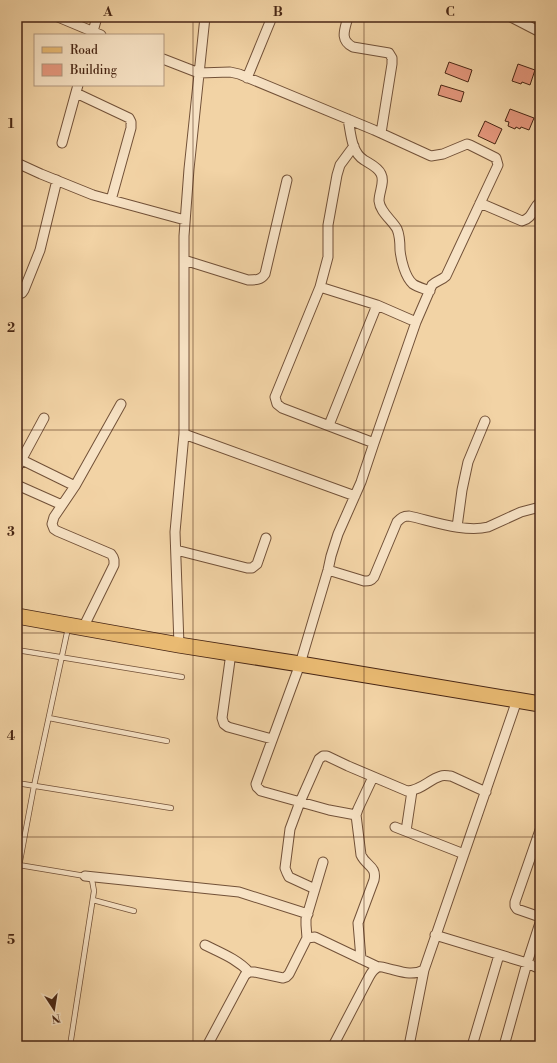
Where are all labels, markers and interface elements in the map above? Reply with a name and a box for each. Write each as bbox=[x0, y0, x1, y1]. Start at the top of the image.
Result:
text: A bbox=[102, 4, 113, 20]
text: B bbox=[273, 4, 283, 20]
text: C bbox=[445, 4, 455, 20]
legend bbox=[34, 34, 164, 86]
text: Road bbox=[70, 43, 98, 58]
text: Building bbox=[69, 63, 118, 78]
text: 1 bbox=[8, 116, 15, 132]
text: 2 bbox=[7, 320, 15, 336]
text: 3 bbox=[7, 524, 15, 540]
text: 4 bbox=[7, 728, 16, 744]
text: 5 bbox=[7, 932, 15, 948]
north arrow bbox=[34, 989, 74, 1029]
text: N bbox=[50, 1010, 62, 1026]

